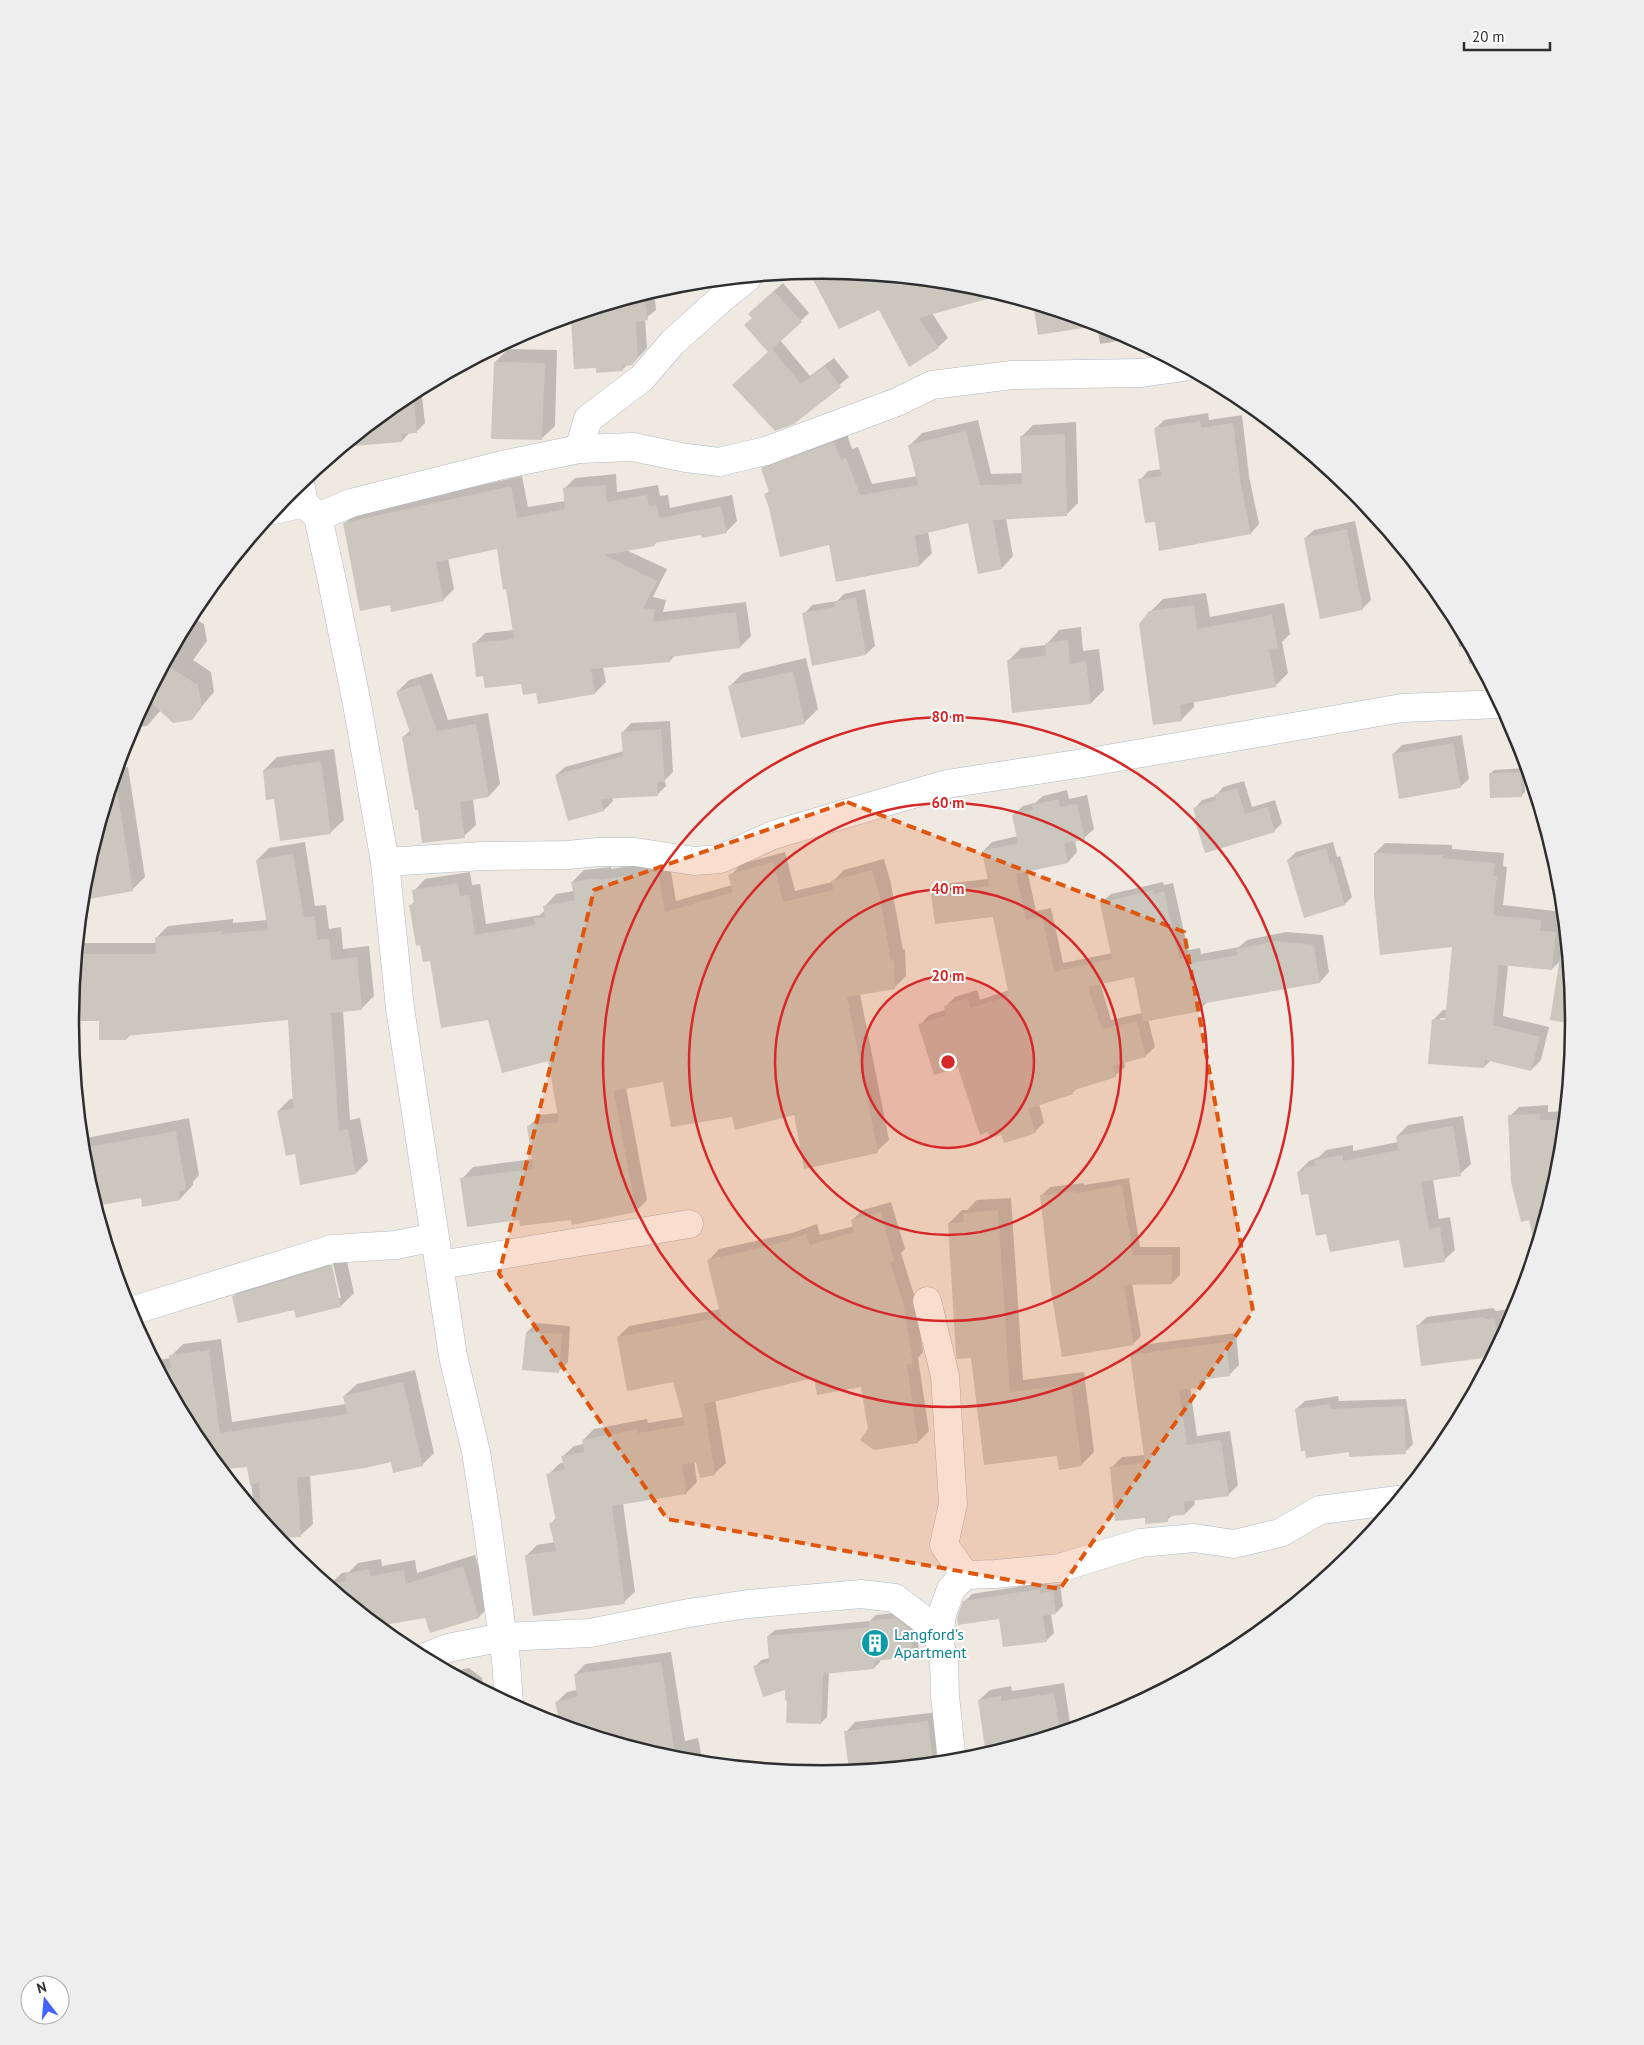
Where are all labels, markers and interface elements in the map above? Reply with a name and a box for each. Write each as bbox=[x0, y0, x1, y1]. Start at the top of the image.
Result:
scale bar bbox=[1464, 20, 1550, 52]
text: 20 m bbox=[1472, 27, 1505, 46]
text: 80 m bbox=[932, 707, 964, 726]
text: 60 m bbox=[932, 793, 964, 812]
text: 40 m bbox=[932, 879, 964, 898]
text: 20 m bbox=[932, 966, 964, 985]
centre of rings bbox=[939, 1053, 957, 1071]
place label: Langford's Apartment bbox=[894, 1624, 967, 1662]
building icon: Langford's Apartment bbox=[860, 1628, 890, 1658]
north arrow bbox=[20, 1975, 70, 2025]
text: N bbox=[35, 1978, 48, 1997]

